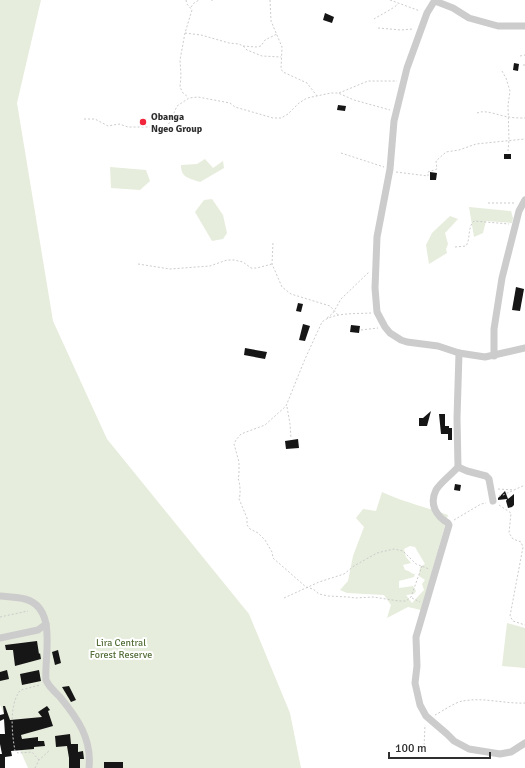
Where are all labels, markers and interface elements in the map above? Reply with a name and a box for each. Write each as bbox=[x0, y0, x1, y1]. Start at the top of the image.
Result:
place label: Obanga Ngeo Group bbox=[151, 111, 203, 135]
marker: Obanga Ngeo Group bbox=[138, 117, 148, 127]
park label: Lira Central Forest Reserve bbox=[90, 637, 152, 661]
scale bar bbox=[389, 734, 490, 760]
text: 100 m bbox=[395, 741, 427, 756]

